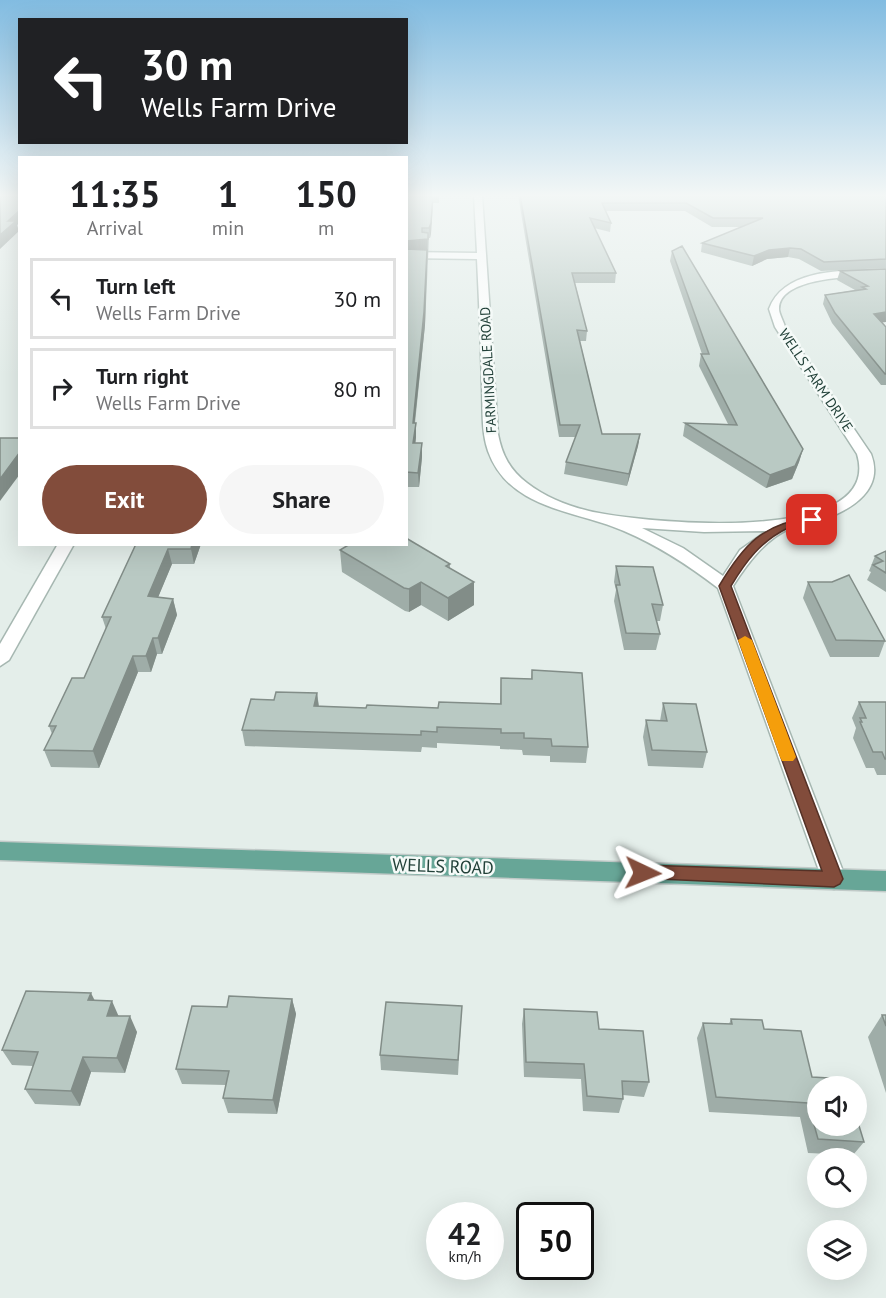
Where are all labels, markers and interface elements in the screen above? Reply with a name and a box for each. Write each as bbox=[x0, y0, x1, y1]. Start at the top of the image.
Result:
text: 30 m bbox=[141, 37, 233, 92]
icon: left bbox=[42, 42, 120, 120]
text: Wells Farm Drive bbox=[141, 90, 336, 124]
text: 11:35 bbox=[69, 170, 161, 217]
text: 1 bbox=[218, 170, 238, 217]
text: 150 bbox=[296, 170, 357, 217]
text: Arrival bbox=[87, 215, 143, 241]
text: min bbox=[212, 215, 244, 241]
text: m bbox=[318, 215, 334, 241]
text: Turn left bbox=[96, 272, 176, 300]
icon: left bbox=[45, 282, 78, 315]
text: 30 m bbox=[333, 285, 381, 313]
text: Wells Farm Drive bbox=[96, 300, 241, 326]
street label: FARMINGDALE ROAD bbox=[476, 306, 500, 434]
street label: WELLS FARM DRIVE bbox=[775, 325, 857, 435]
text: Turn right bbox=[96, 362, 188, 390]
icon: right bbox=[45, 372, 78, 405]
text: 80 m bbox=[333, 375, 381, 403]
text: Wells Farm Drive bbox=[96, 390, 241, 416]
button: Exit bbox=[42, 465, 207, 534]
button: Share bbox=[219, 465, 384, 534]
pin bbox=[786, 494, 837, 545]
icon: arrive bbox=[795, 503, 828, 536]
position arrow bbox=[611, 841, 675, 905]
street label: WELLS ROAD bbox=[392, 853, 494, 879]
map controls bbox=[807, 1076, 867, 1280]
button: sound bbox=[807, 1076, 867, 1136]
button: search bbox=[807, 1148, 867, 1208]
speed limit sign: 50 bbox=[516, 1202, 594, 1280]
text: 42 bbox=[448, 1214, 482, 1253]
button: layers bbox=[807, 1220, 867, 1280]
text: km/h bbox=[449, 1247, 481, 1266]

